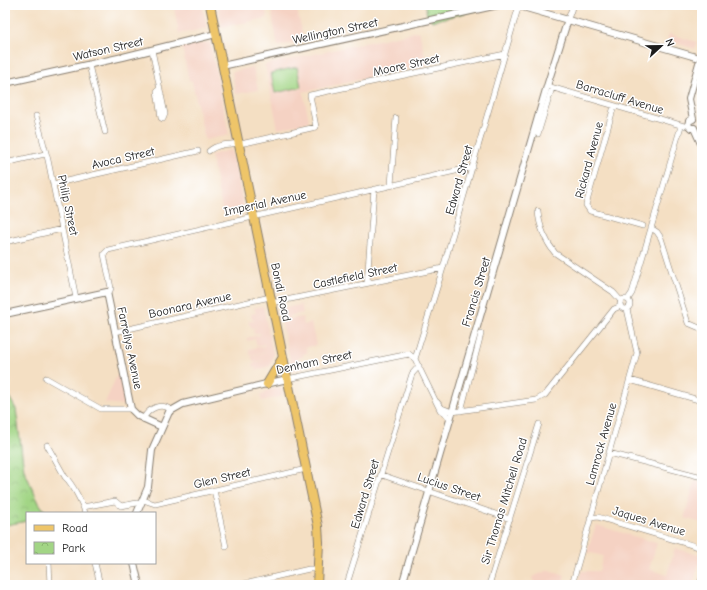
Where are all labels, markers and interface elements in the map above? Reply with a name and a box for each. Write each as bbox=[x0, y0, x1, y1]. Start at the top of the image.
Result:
street label: Wellington Street bbox=[291, 15, 379, 47]
north arrow bbox=[641, 26, 681, 66]
street label: Watson Street bbox=[72, 34, 145, 64]
text: N bbox=[662, 37, 677, 48]
street label: Moore Street bbox=[372, 51, 441, 79]
street label: Barracluff Avenue bbox=[574, 77, 666, 117]
street label: Rickard Avenue bbox=[572, 120, 606, 200]
street label: Edward Street bbox=[442, 143, 476, 216]
street label: Avoca Street bbox=[90, 144, 156, 172]
street label: Philip Street bbox=[55, 173, 81, 237]
street label: Imperial Avenue bbox=[223, 187, 307, 219]
street label: Francis Street bbox=[459, 255, 493, 328]
street label: Castlefield Street bbox=[312, 260, 399, 292]
street label: Bondi Road bbox=[268, 261, 294, 323]
street label: Boonara Avenue bbox=[147, 289, 233, 321]
street label: Farrellys Avenue bbox=[114, 306, 146, 390]
street label: Denham Street bbox=[275, 347, 354, 377]
street label: Lamrock Avenue bbox=[583, 401, 619, 487]
street label: Sir Thomas Mitchell Road bbox=[478, 436, 530, 566]
street label: Edward Street bbox=[348, 457, 382, 530]
street label: Glen Street bbox=[192, 465, 252, 491]
street label: Lucius Street bbox=[416, 470, 483, 504]
street label: Jaques Avenue bbox=[611, 503, 687, 539]
legend bbox=[26, 512, 156, 564]
text: Road bbox=[62, 521, 88, 535]
text: Park bbox=[62, 541, 85, 555]

